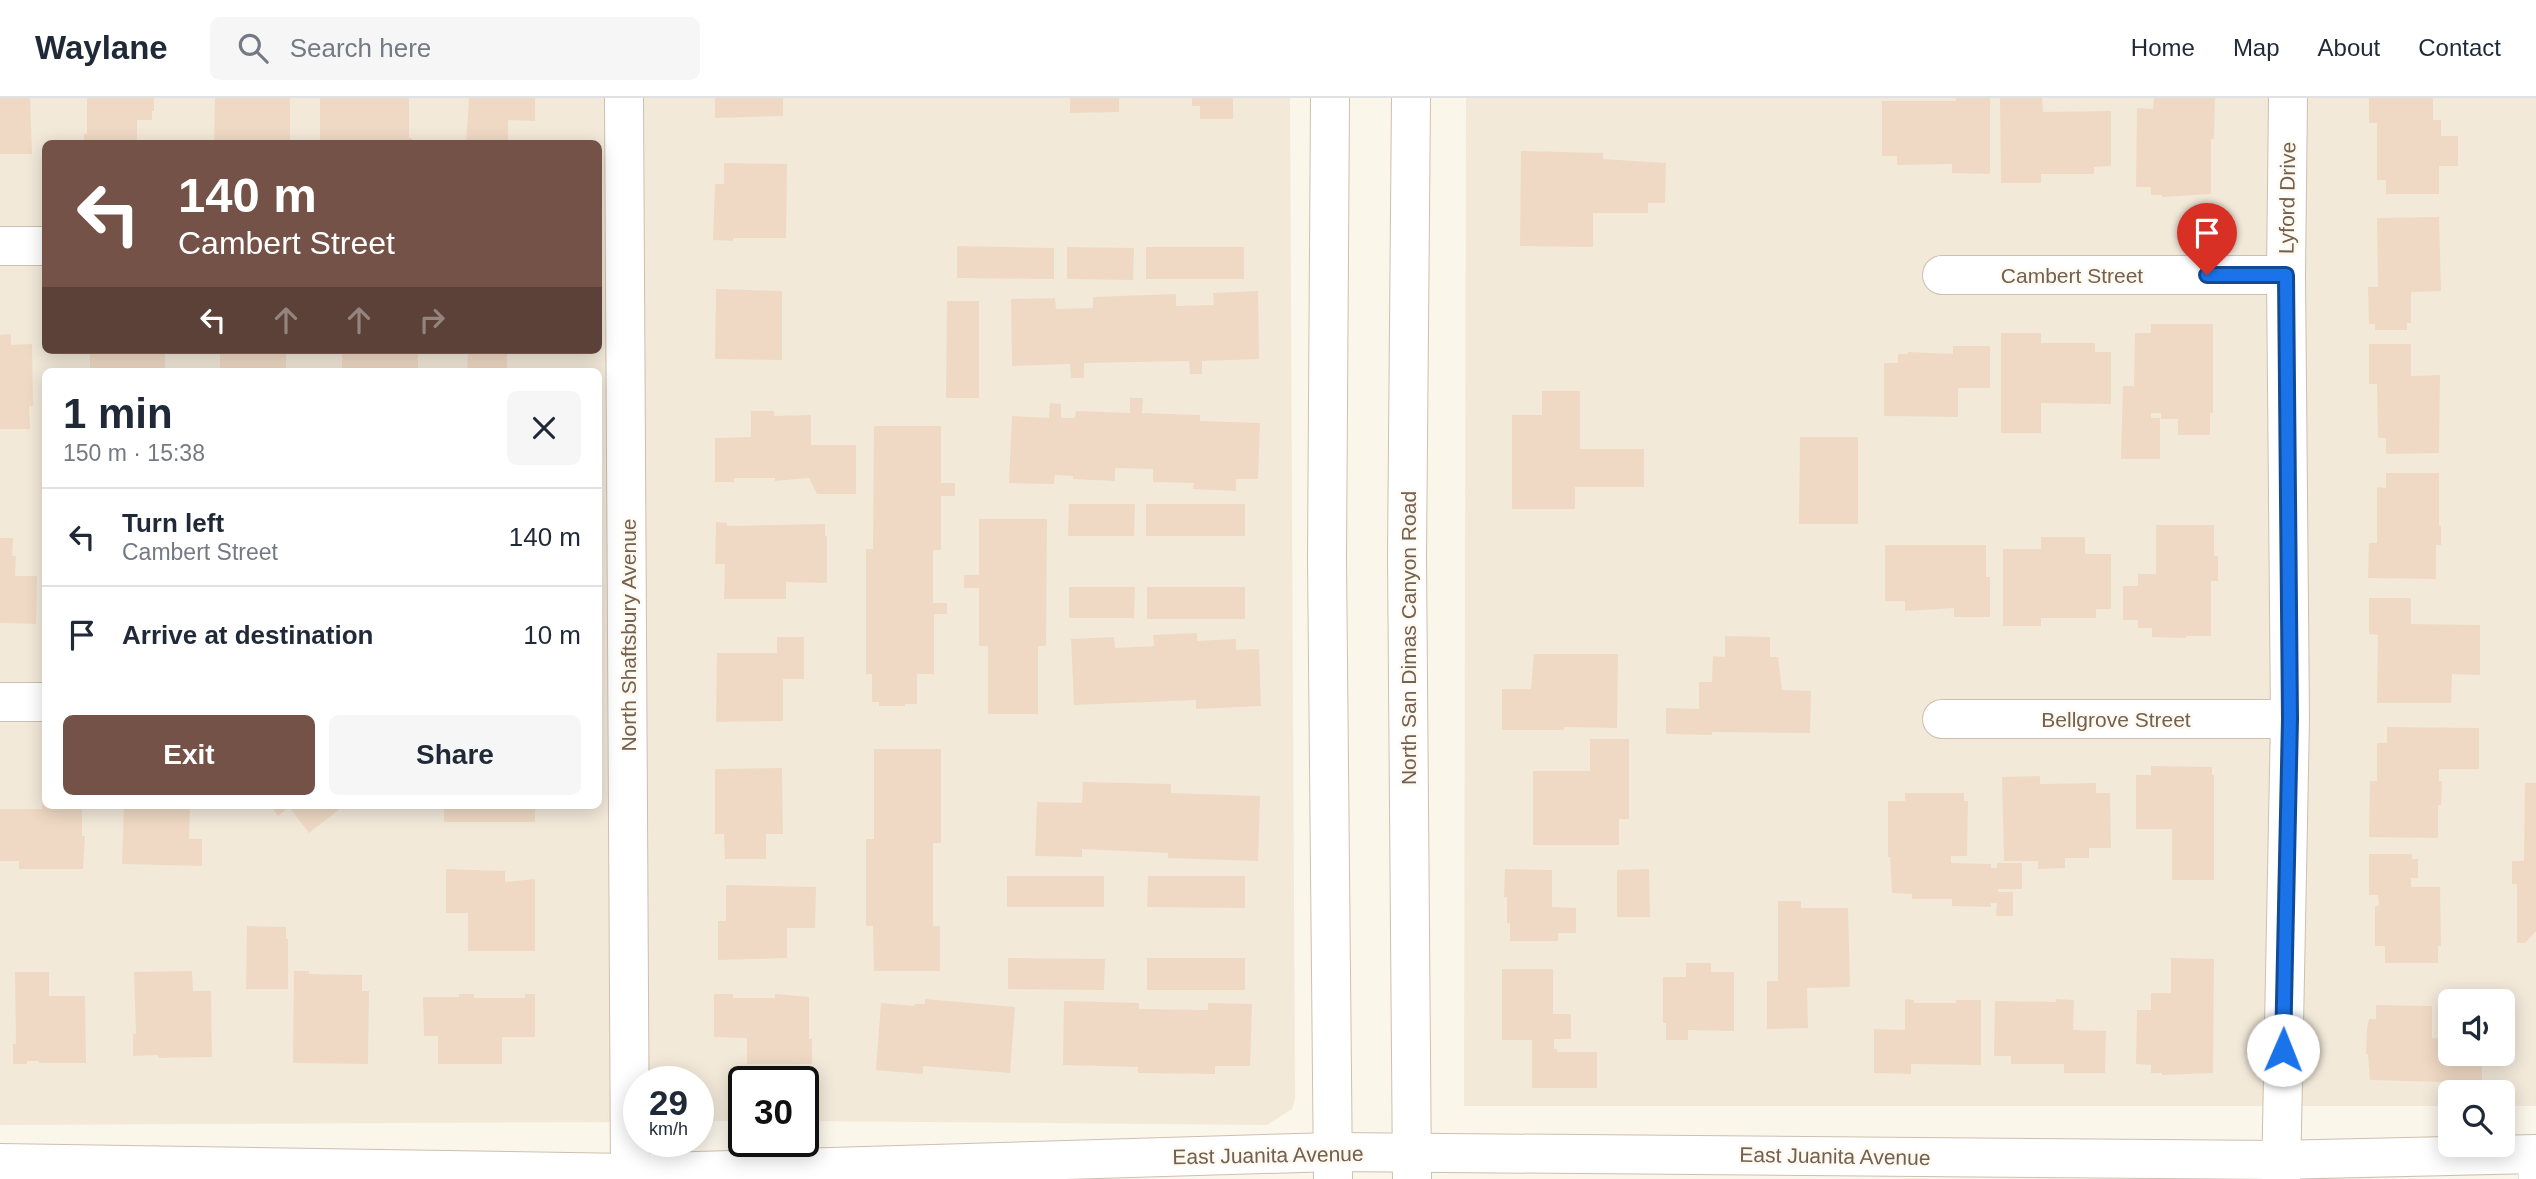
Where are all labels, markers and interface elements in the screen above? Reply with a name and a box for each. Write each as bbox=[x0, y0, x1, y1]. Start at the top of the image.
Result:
search box bbox=[210, 17, 700, 80]
text: Waylane bbox=[35, 29, 168, 66]
icon: search bbox=[234, 29, 272, 67]
text: Search here bbox=[290, 33, 431, 63]
text: Home bbox=[2131, 34, 2195, 61]
text: Map bbox=[2233, 34, 2280, 61]
text: About bbox=[2318, 34, 2380, 61]
text: Contact bbox=[2418, 34, 2501, 61]
street label: Lyford Drive bbox=[2275, 142, 2299, 254]
icon: left bbox=[63, 168, 154, 259]
text: 140 m bbox=[178, 168, 317, 222]
pin bbox=[2177, 203, 2237, 275]
icon: arrive bbox=[2188, 214, 2226, 252]
text: Cambert Street bbox=[178, 225, 395, 261]
street label: Cambert Street bbox=[2001, 264, 2143, 287]
icon: left bbox=[194, 301, 232, 339]
icon: ahead bbox=[267, 301, 305, 339]
icon: ahead bbox=[340, 301, 378, 339]
icon: right bbox=[413, 301, 451, 339]
text: 1 min bbox=[63, 390, 173, 437]
button: close bbox=[507, 391, 581, 465]
text: 150 m · 15:38 bbox=[63, 440, 205, 466]
street label: North San Dimas Canyon Road bbox=[1397, 491, 1420, 785]
text: Turn left bbox=[122, 508, 224, 538]
icon: left bbox=[63, 518, 101, 556]
street label: North Shaftsbury Avenue bbox=[617, 518, 640, 752]
text: 140 m bbox=[509, 522, 581, 552]
text: Cambert Street bbox=[122, 539, 278, 565]
icon: arrive bbox=[63, 616, 101, 654]
text: Arrive at destination bbox=[122, 620, 373, 650]
text: 10 m bbox=[523, 620, 581, 650]
street label: Bellgrove Street bbox=[2041, 708, 2191, 731]
button: Exit bbox=[63, 715, 315, 795]
button: Share bbox=[329, 715, 581, 795]
map controls bbox=[2438, 989, 2515, 1157]
button: sound bbox=[2438, 989, 2515, 1066]
position arrow bbox=[2246, 1013, 2320, 1087]
speed limit sign: 30 bbox=[728, 1066, 819, 1157]
button: search bbox=[2438, 1080, 2515, 1157]
text: 29 bbox=[649, 1083, 688, 1122]
text: km/h bbox=[649, 1119, 688, 1139]
street label: East Juanita Avenue bbox=[1172, 1142, 1364, 1168]
street label: East Juanita Avenue bbox=[1739, 1143, 1931, 1169]

